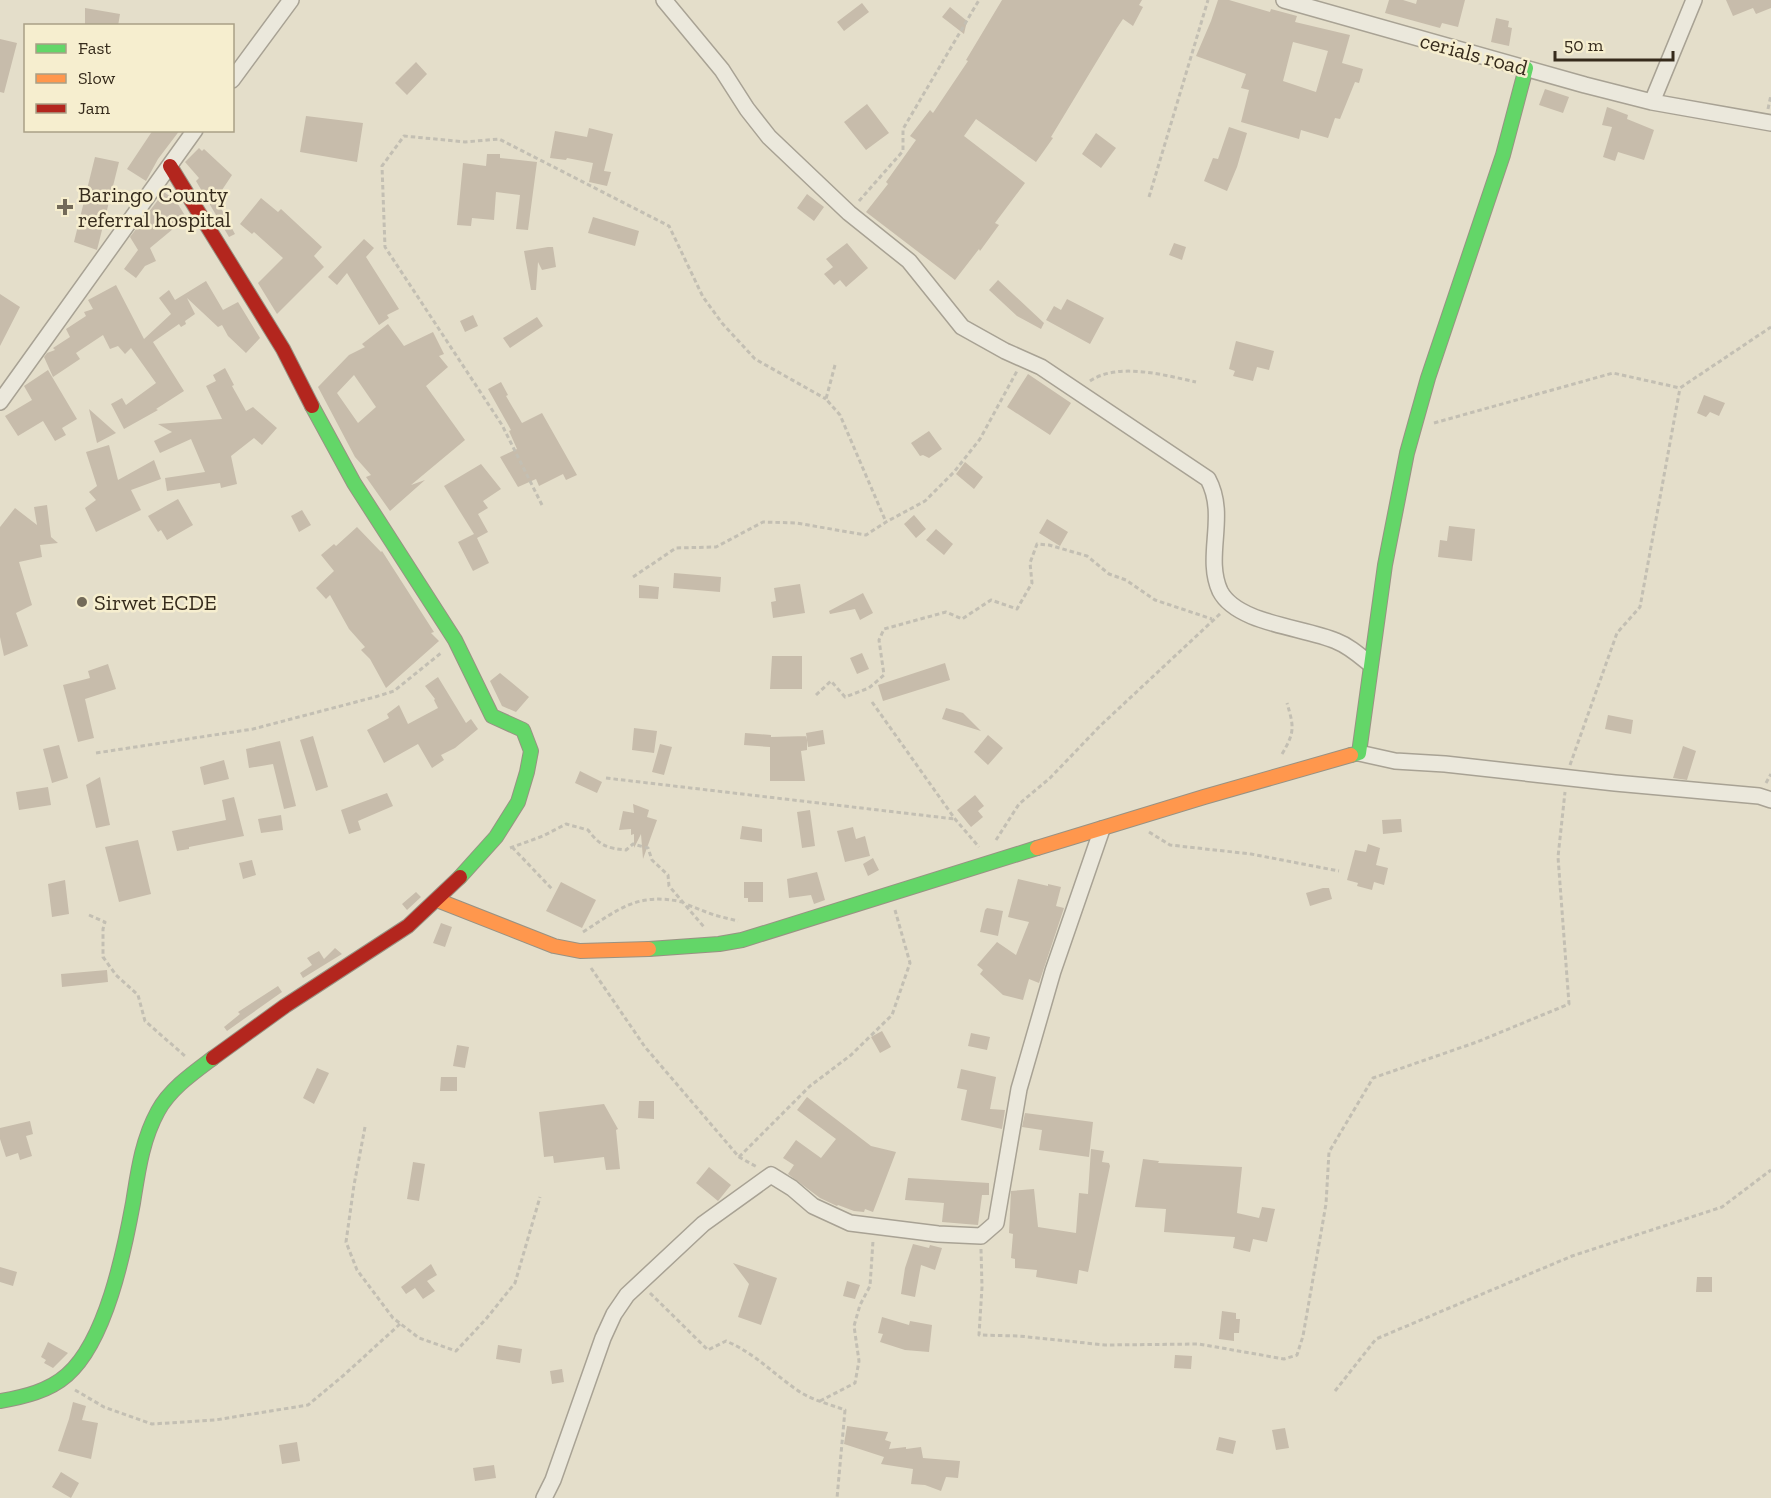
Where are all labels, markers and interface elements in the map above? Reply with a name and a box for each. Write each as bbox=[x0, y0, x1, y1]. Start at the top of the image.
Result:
legend bbox=[24, 24, 234, 132]
scale bar bbox=[1555, 24, 1674, 62]
street label: cerials road bbox=[1417, 27, 1531, 81]
text: 50 m bbox=[1564, 34, 1604, 56]
text: Fast bbox=[78, 37, 111, 59]
text: Slow bbox=[78, 67, 115, 89]
text: Jam bbox=[78, 97, 110, 119]
place label: Baringo County referral hospital bbox=[78, 181, 231, 233]
marker: Baringo County referral hospital bbox=[56, 198, 74, 216]
place label: Sirwet ECDE bbox=[94, 589, 217, 616]
marker: Sirwet ECDE bbox=[75, 595, 89, 609]

